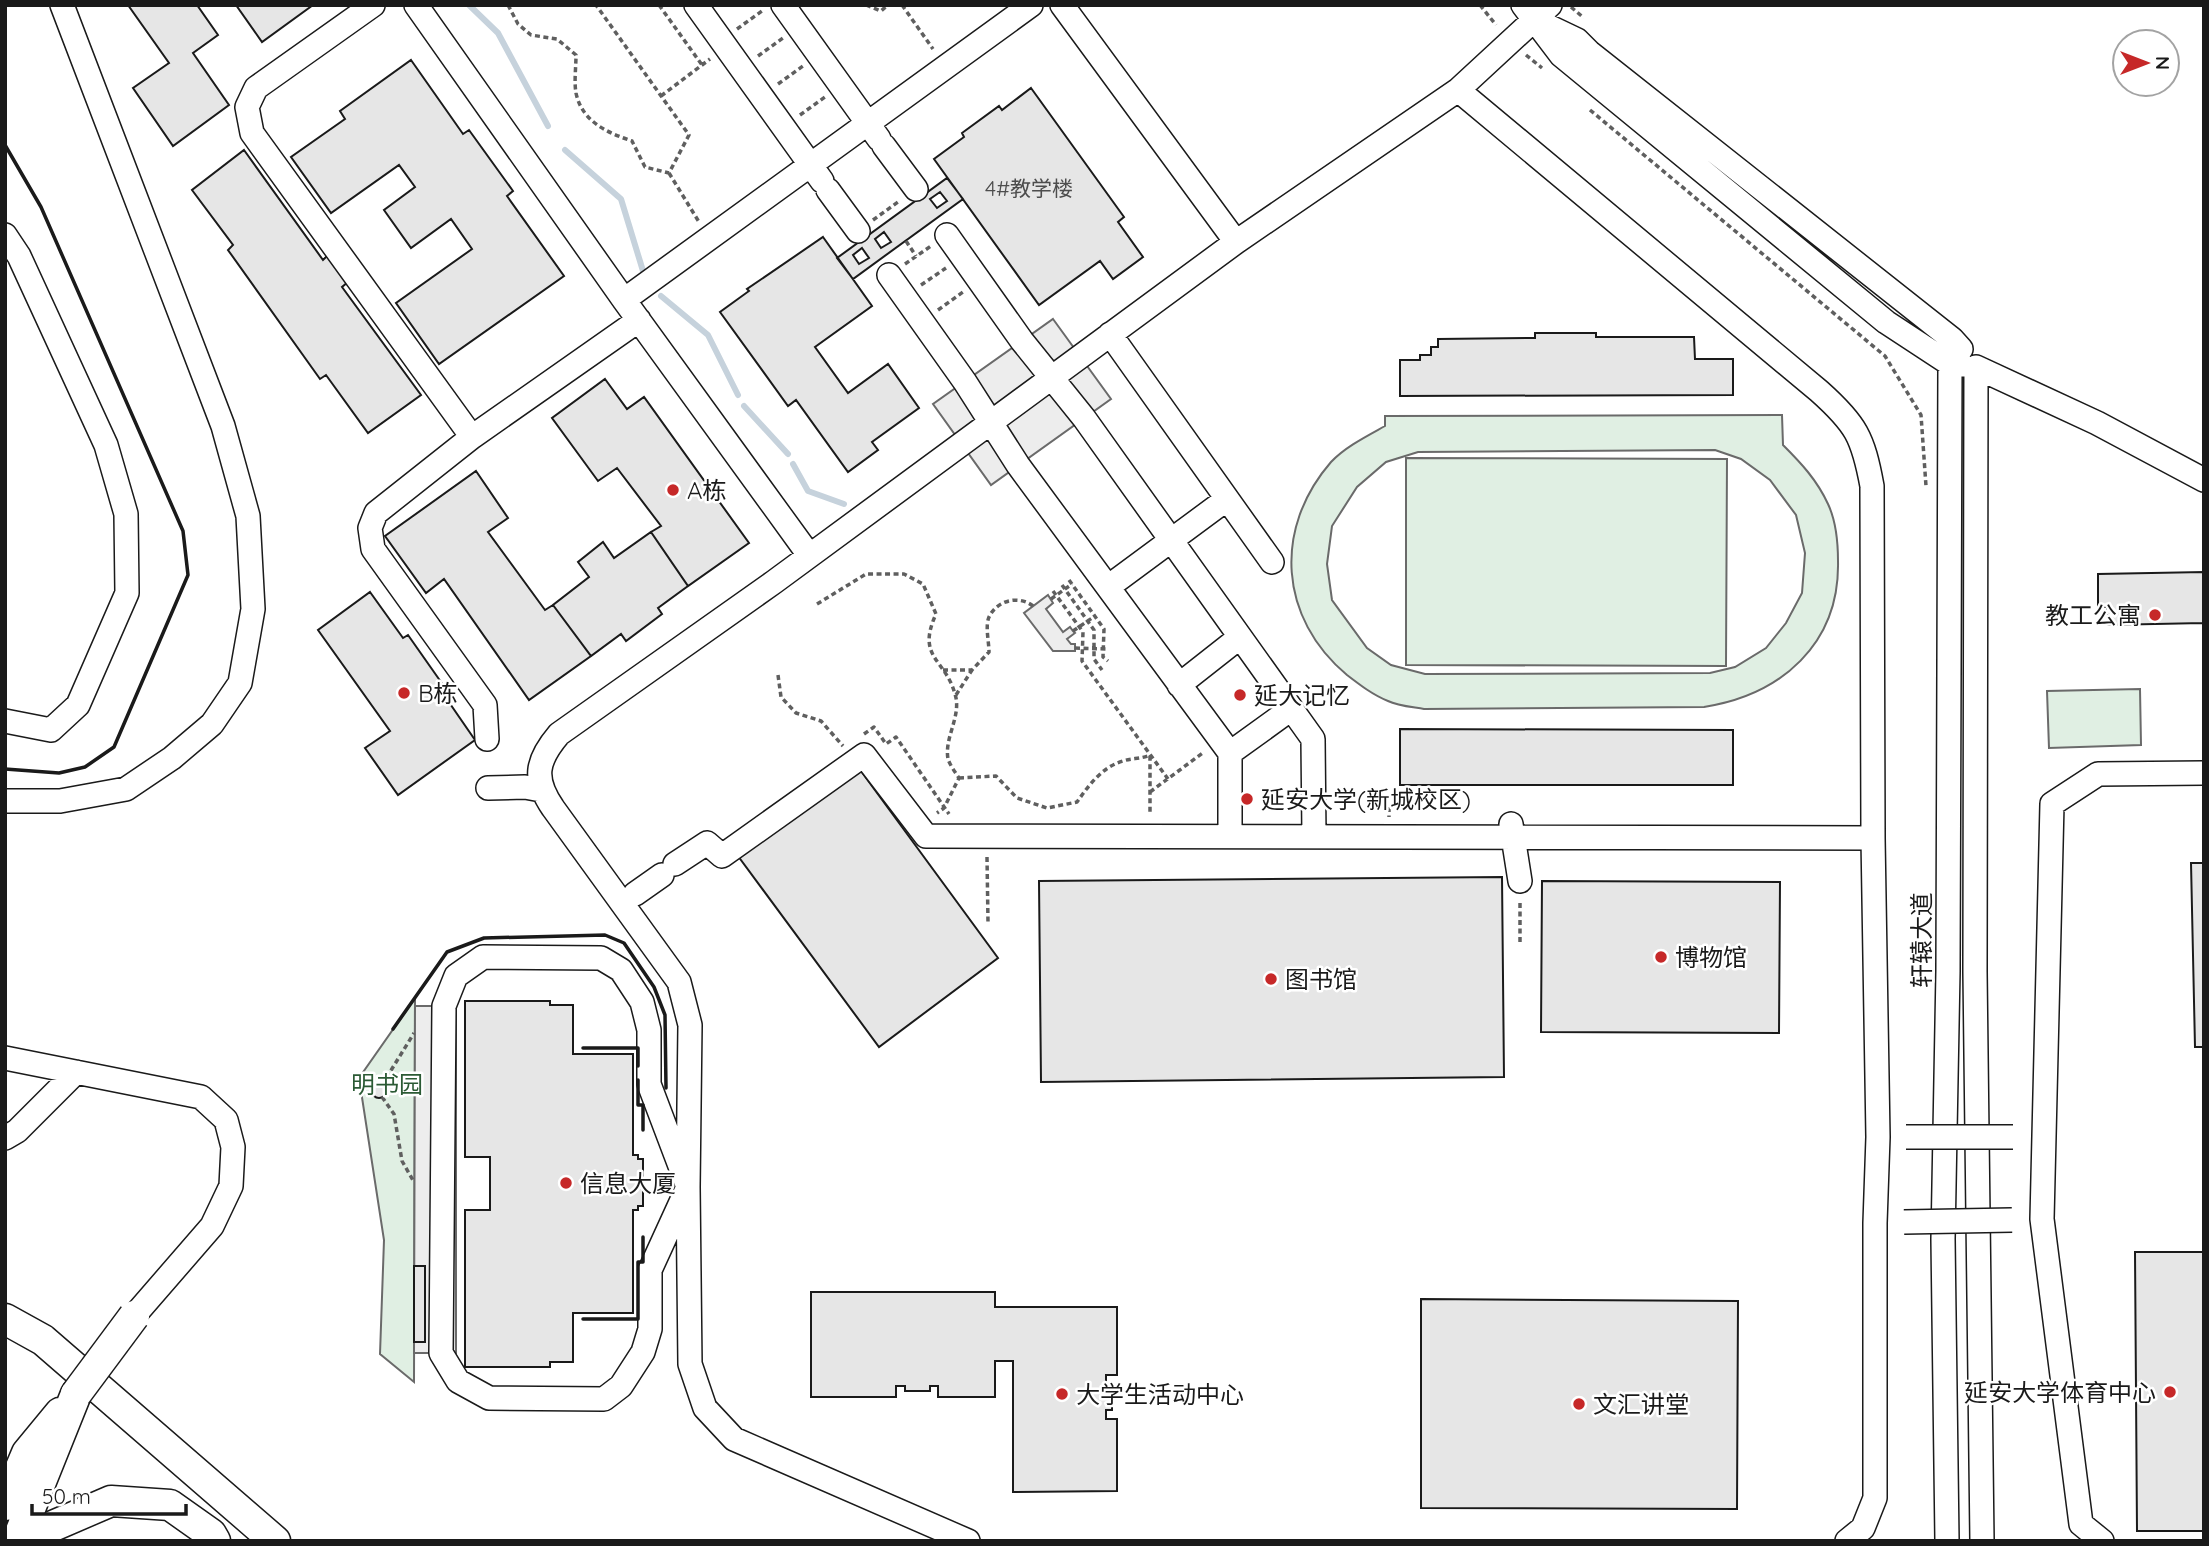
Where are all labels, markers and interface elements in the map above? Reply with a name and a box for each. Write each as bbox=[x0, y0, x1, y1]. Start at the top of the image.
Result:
north arrow bbox=[2111, 28, 2181, 98]
text: N bbox=[2151, 56, 2175, 70]
house number: 4#教学楼 bbox=[985, 175, 1073, 201]
place label: A栋 bbox=[687, 475, 727, 505]
marker: A栋 bbox=[665, 482, 681, 498]
place label: 教工公寓 bbox=[2045, 600, 2141, 630]
marker: 教工公寓 bbox=[2147, 607, 2163, 623]
place label: B栋 bbox=[418, 678, 458, 708]
place label: 延大记忆 bbox=[1254, 680, 1350, 710]
marker: B栋 bbox=[396, 685, 412, 701]
marker: 延大记忆 bbox=[1232, 687, 1248, 703]
place label: 延安大学(新城校区) bbox=[1261, 784, 1471, 814]
marker: 延安大学(新城校区) bbox=[1239, 791, 1255, 807]
street label: 轩辕大道 bbox=[1906, 892, 1936, 988]
place label: 博物馆 bbox=[1675, 942, 1747, 972]
marker: 博物馆 bbox=[1653, 949, 1669, 965]
place label: 图书馆 bbox=[1285, 964, 1357, 994]
marker: 图书馆 bbox=[1263, 971, 1279, 987]
park label: 明书园 bbox=[351, 1069, 423, 1099]
place label: 信息大厦 bbox=[580, 1168, 676, 1198]
marker: 信息大厦 bbox=[558, 1175, 574, 1191]
place label: 延安大学体育中心 bbox=[1964, 1377, 2156, 1407]
place label: 大学生活动中心 bbox=[1076, 1379, 1244, 1409]
marker: 延安大学体育中心 bbox=[2162, 1384, 2178, 1400]
marker: 大学生活动中心 bbox=[1054, 1386, 1070, 1402]
place label: 文汇讲堂 bbox=[1593, 1389, 1689, 1419]
marker: 文汇讲堂 bbox=[1571, 1396, 1587, 1412]
scale bar bbox=[32, 1472, 186, 1516]
text: 50 m bbox=[42, 1483, 91, 1509]

